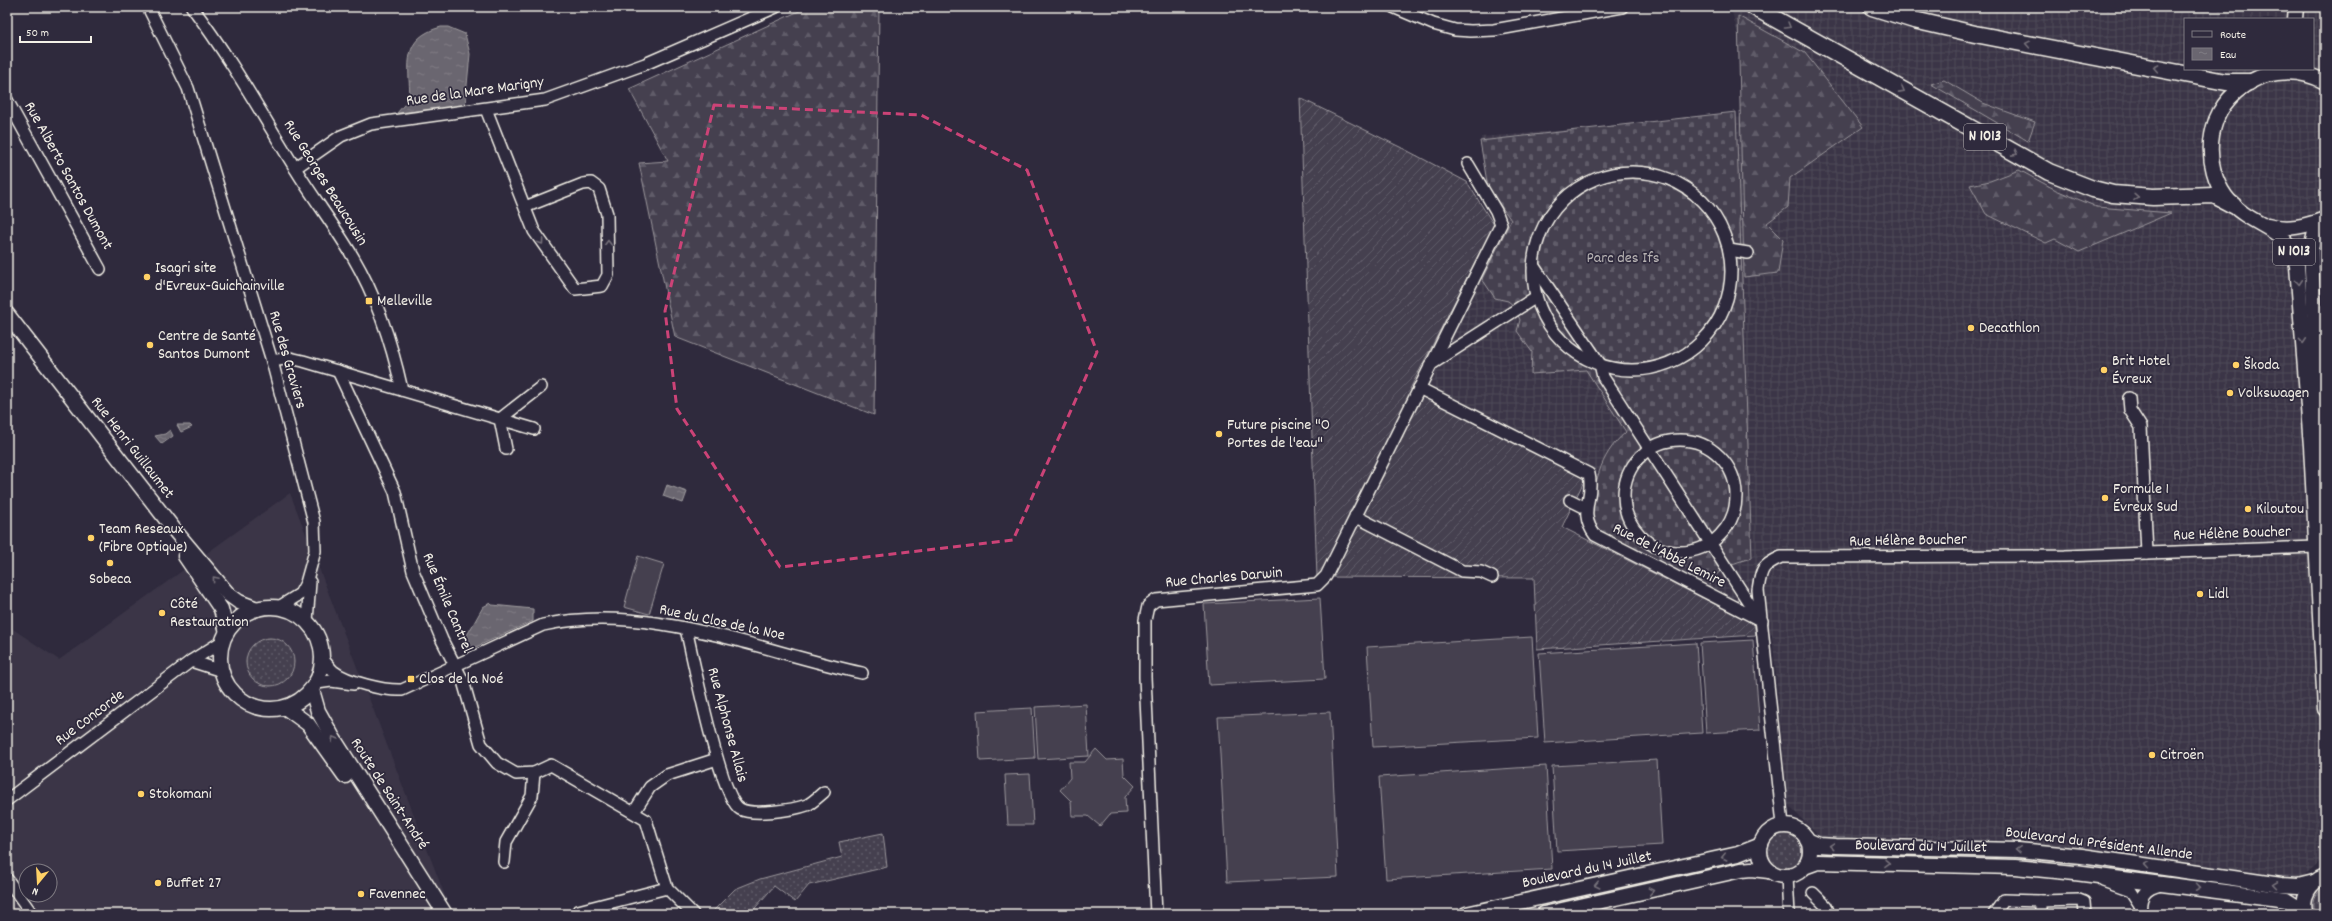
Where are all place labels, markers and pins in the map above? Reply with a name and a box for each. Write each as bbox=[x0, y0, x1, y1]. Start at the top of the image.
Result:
place label: Isagri site d'Evreux-Guichainville bbox=[155, 257, 285, 298]
marker: Isagri site d'Evreux-Guichainville bbox=[142, 272, 152, 282]
place label: Melleville bbox=[377, 290, 432, 313]
marker: Melleville bbox=[364, 296, 374, 306]
place label: Decathlon bbox=[1979, 317, 2040, 340]
marker: Decathlon bbox=[1966, 323, 1976, 333]
place label: Centre de Santé Santos Dumont bbox=[158, 325, 256, 366]
marker: Centre de Santé Santos Dumont bbox=[145, 340, 155, 350]
place label: Brit Hotel Évreux bbox=[2112, 350, 2170, 391]
place label: Škoda bbox=[2244, 354, 2280, 377]
marker: Škoda bbox=[2231, 360, 2241, 370]
marker: Brit Hotel Évreux bbox=[2099, 365, 2109, 375]
place label: Volkswagen bbox=[2238, 382, 2309, 405]
marker: Volkswagen bbox=[2225, 388, 2235, 398]
place label: Future piscine "O Portes de l'eau" bbox=[1227, 414, 1330, 455]
marker: Future piscine "O Portes de l'eau" bbox=[1214, 429, 1224, 439]
place label: Formule 1 Évreux Sud bbox=[2113, 478, 2178, 519]
marker: Formule 1 Évreux Sud bbox=[2100, 493, 2110, 503]
place label: Kiloutou bbox=[2256, 498, 2304, 521]
marker: Kiloutou bbox=[2243, 504, 2253, 514]
place label: Team Reseaux (Fibre Optique) bbox=[99, 518, 187, 559]
marker: Team Reseaux (Fibre Optique) bbox=[86, 533, 96, 543]
marker: Sobeca bbox=[105, 558, 115, 568]
place label: Sobeca bbox=[89, 568, 132, 591]
place label: Lidl bbox=[2208, 583, 2229, 606]
marker: Lidl bbox=[2195, 589, 2205, 599]
place label: Côté Restauration bbox=[170, 593, 249, 634]
marker: Côté Restauration bbox=[157, 608, 167, 618]
place label: Clos de la Noé bbox=[419, 668, 503, 691]
marker: Clos de la Noé bbox=[406, 674, 416, 684]
place label: Citroën bbox=[2160, 744, 2204, 767]
marker: Citroën bbox=[2147, 750, 2157, 760]
place label: Stokomani bbox=[149, 783, 212, 806]
marker: Stokomani bbox=[136, 789, 146, 799]
place label: Buffet 27 bbox=[166, 872, 221, 895]
marker: Buffet 27 bbox=[153, 878, 163, 888]
place label: Favennec bbox=[369, 883, 426, 906]
marker: Favennec bbox=[356, 889, 366, 899]

